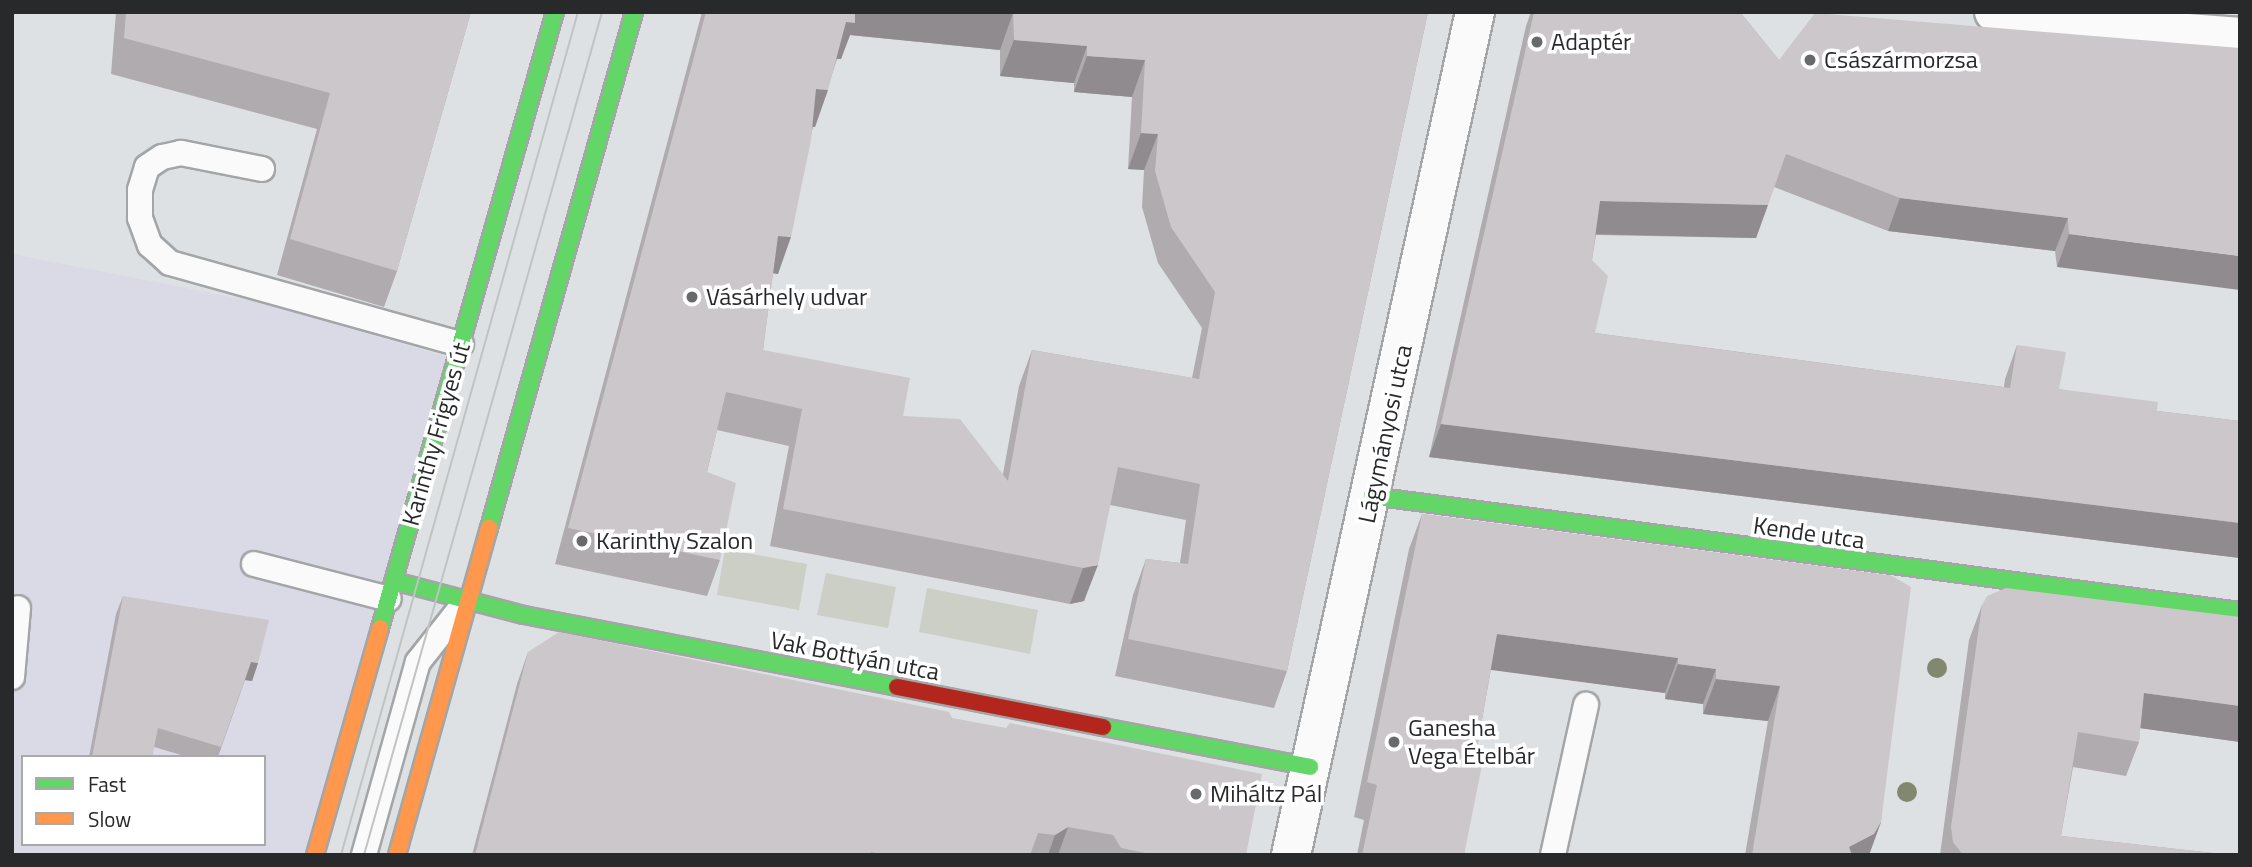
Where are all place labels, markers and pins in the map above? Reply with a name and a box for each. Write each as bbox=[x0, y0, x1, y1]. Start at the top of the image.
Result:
place label: Adaptér bbox=[1551, 28, 1631, 56]
marker: Adaptér bbox=[1529, 34, 1545, 50]
place label: Császármorzsa bbox=[1824, 46, 1978, 74]
marker: Császármorzsa bbox=[1802, 52, 1818, 68]
place label: Vásárhely udvar bbox=[706, 283, 867, 311]
marker: Vásárhely udvar bbox=[684, 289, 700, 305]
place label: Karinthy Szalon bbox=[596, 527, 753, 555]
marker: Karinthy Szalon bbox=[574, 533, 590, 549]
place label: Ganesha Vega Ételbár bbox=[1408, 714, 1535, 770]
marker: Ganesha Vega Ételbár bbox=[1386, 734, 1402, 750]
place label: Miháltz Pál bbox=[1210, 780, 1322, 808]
marker: Miháltz Pál bbox=[1188, 786, 1204, 802]

